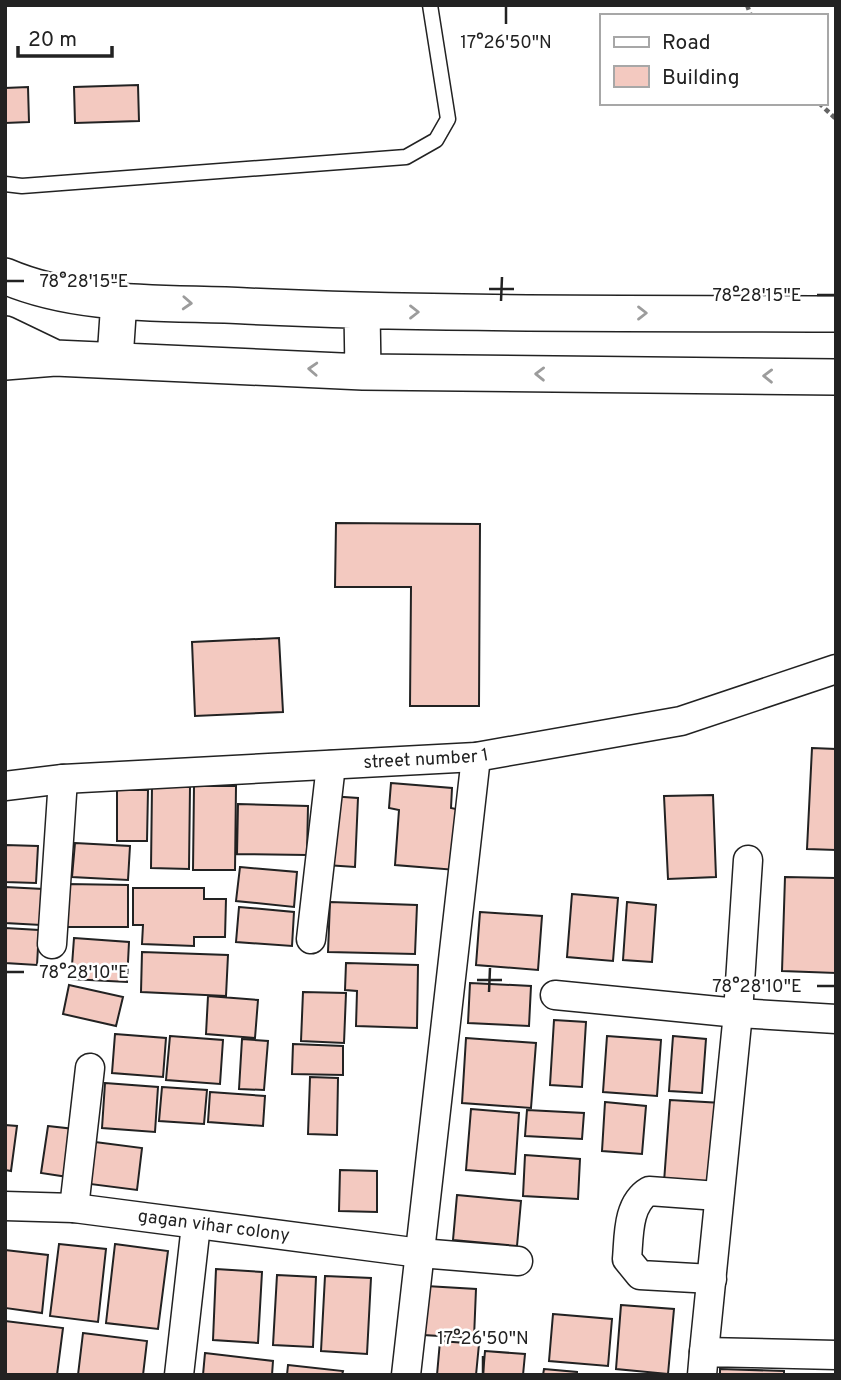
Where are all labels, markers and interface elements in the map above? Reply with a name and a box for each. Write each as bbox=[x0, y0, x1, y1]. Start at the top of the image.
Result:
scale bar bbox=[18, 14, 112, 58]
legend bbox=[600, 14, 827, 105]
text: 20 m bbox=[28, 27, 77, 54]
text: Road bbox=[662, 30, 711, 57]
text: 17°26'50"N bbox=[460, 32, 552, 55]
text: Building bbox=[662, 65, 740, 92]
text: 78°28'15"E bbox=[39, 271, 129, 294]
text: 78°28'15"E bbox=[712, 285, 802, 308]
one-way arrow bbox=[182, 296, 193, 311]
one-way arrow bbox=[410, 304, 420, 320]
one-way arrow bbox=[637, 305, 648, 321]
one-way arrow bbox=[307, 362, 318, 377]
one-way arrow bbox=[534, 366, 545, 382]
one-way arrow bbox=[762, 368, 772, 384]
street label: street number 1 bbox=[363, 743, 490, 774]
text: 78°28'10"E bbox=[39, 962, 129, 985]
text: 78°28'10"E bbox=[712, 976, 802, 999]
street label: gagan vihar colony bbox=[137, 1205, 291, 1247]
text: 17°26'50"N bbox=[437, 1328, 529, 1351]

